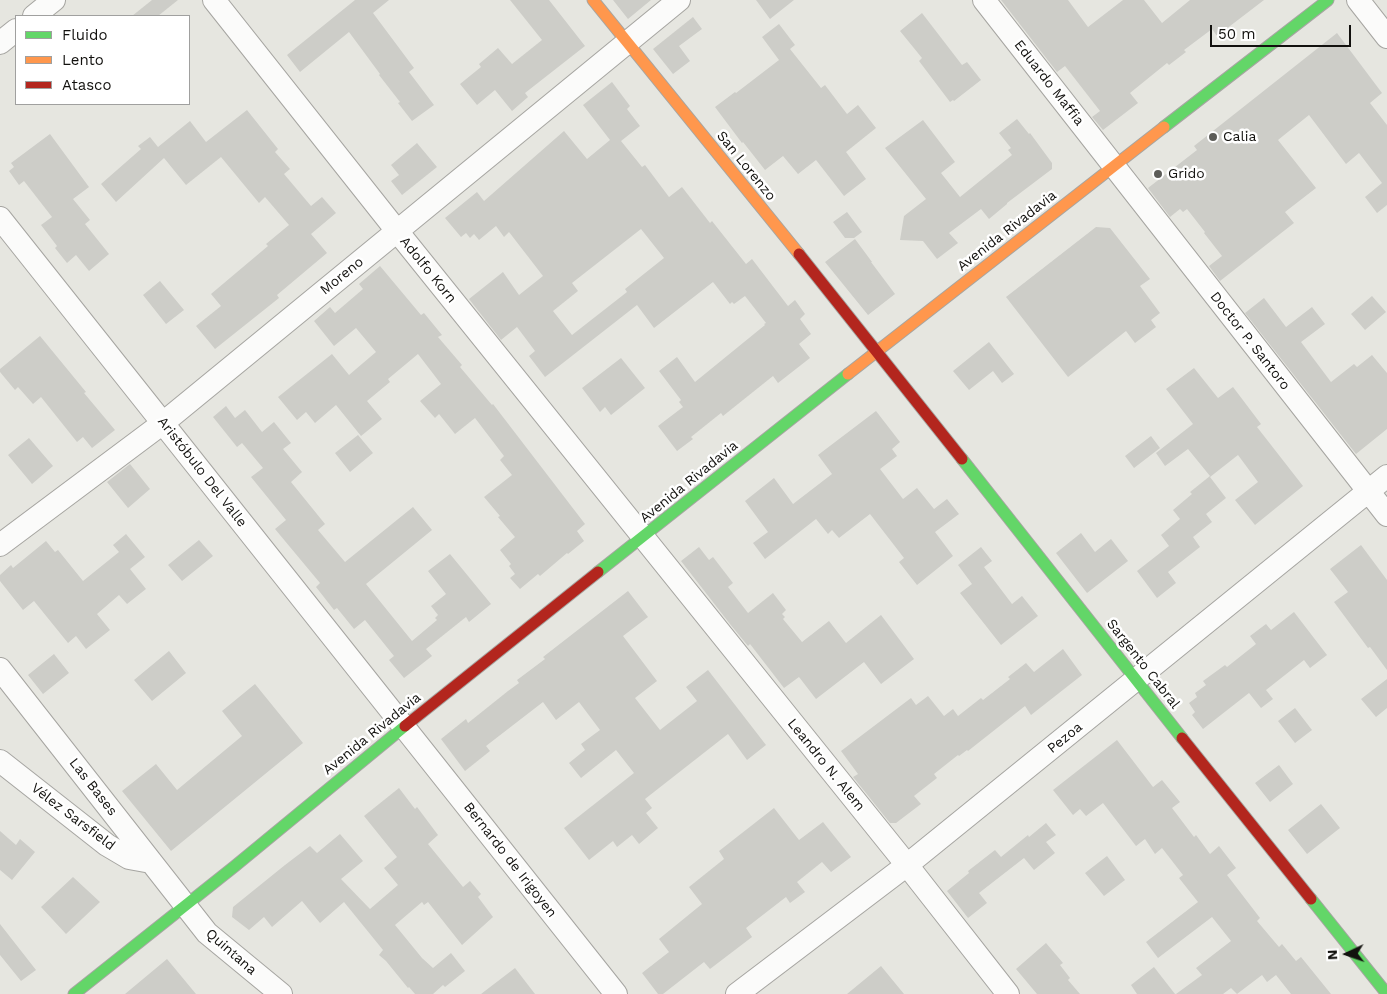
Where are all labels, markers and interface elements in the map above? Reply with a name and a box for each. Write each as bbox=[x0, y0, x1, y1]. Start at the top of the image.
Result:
legend bbox=[15, 15, 190, 105]
scale bar bbox=[1212, 15, 1353, 47]
text: 50 m bbox=[1218, 25, 1255, 43]
text: Fluido bbox=[62, 26, 107, 44]
street label: Eduardo Maffia bbox=[1010, 37, 1088, 129]
text: Lento bbox=[62, 51, 104, 69]
text: Atasco bbox=[62, 76, 111, 94]
street label: San Lorenzo bbox=[713, 128, 779, 204]
place label: Calia bbox=[1223, 129, 1256, 145]
marker: Calia bbox=[1207, 131, 1219, 143]
place label: Grido bbox=[1168, 166, 1205, 182]
marker: Grido bbox=[1152, 168, 1164, 180]
street label: Avenida Rivadavia bbox=[954, 187, 1060, 275]
street label: Adolfo Korn bbox=[396, 233, 460, 307]
street label: Moreno bbox=[317, 253, 367, 299]
street label: Doctor P. Santoro bbox=[1206, 289, 1294, 393]
street label: Aristóbulo Del Valle bbox=[154, 414, 250, 530]
street label: Avenida Rivadavia bbox=[637, 437, 741, 527]
street label: Sargento Cabral bbox=[1103, 616, 1183, 712]
street label: Avenida Rivadavia bbox=[320, 689, 424, 779]
street label: Leandro N. Alem bbox=[784, 715, 868, 815]
street label: Pezoa bbox=[1044, 719, 1086, 757]
street label: Las Bases bbox=[65, 755, 121, 819]
street label: Vélez Sarsfield bbox=[28, 780, 118, 854]
street label: Bernardo de Irigoyen bbox=[460, 799, 560, 921]
street label: Quintana bbox=[202, 925, 260, 979]
north arrow bbox=[1322, 929, 1372, 979]
text: N bbox=[1324, 949, 1340, 960]

